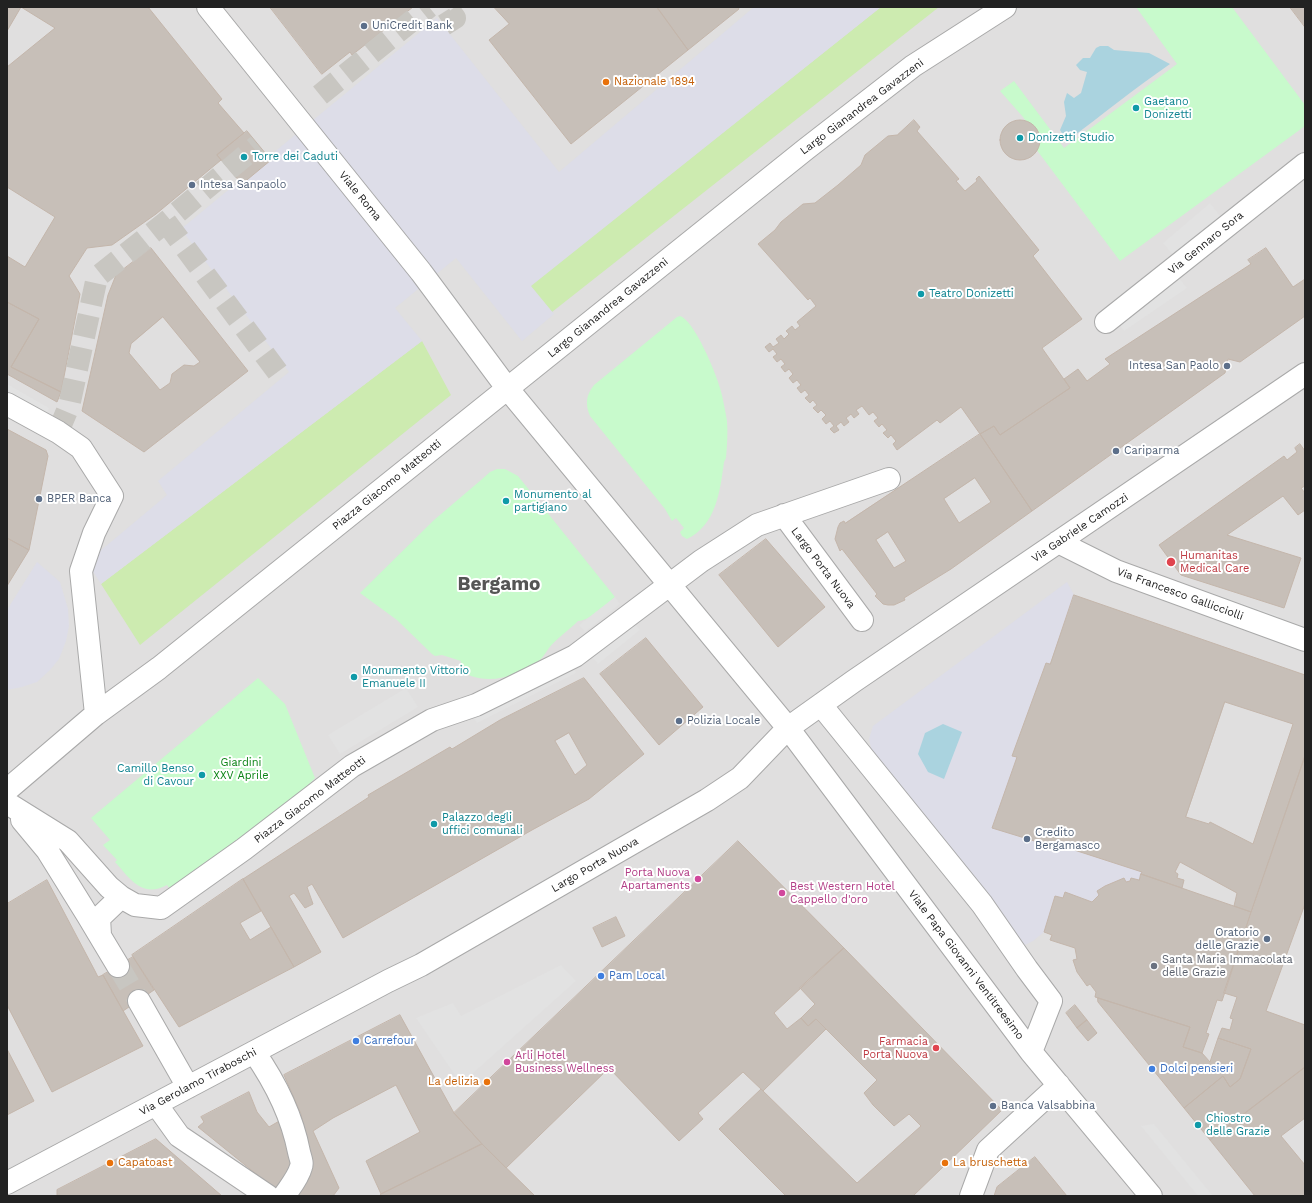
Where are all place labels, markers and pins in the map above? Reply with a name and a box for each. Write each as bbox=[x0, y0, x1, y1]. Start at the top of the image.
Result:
place label: UniCredit Bank bbox=[372, 19, 452, 33]
marker: UniCredit Bank bbox=[359, 21, 369, 31]
place label: Nazionale 1894 bbox=[614, 75, 695, 89]
marker: Nazionale 1894 bbox=[601, 77, 611, 87]
place label: Gaetano Donizetti bbox=[1144, 95, 1192, 121]
marker: Gaetano Donizetti bbox=[1131, 103, 1141, 113]
place label: Donizetti Studio bbox=[1028, 131, 1114, 145]
marker: Donizetti Studio bbox=[1015, 133, 1025, 143]
place label: Torre dei Caduti bbox=[252, 150, 338, 164]
marker: Torre dei Caduti bbox=[239, 152, 249, 162]
place label: Intesa Sanpaolo bbox=[200, 178, 286, 192]
marker: Intesa Sanpaolo bbox=[187, 180, 197, 190]
place label: Teatro Donizetti bbox=[929, 287, 1014, 301]
marker: Teatro Donizetti bbox=[916, 289, 926, 299]
place label: Intesa San Paolo bbox=[1129, 359, 1219, 373]
marker: Intesa San Paolo bbox=[1222, 361, 1232, 371]
place label: Cariparma bbox=[1124, 444, 1180, 458]
marker: Cariparma bbox=[1111, 446, 1121, 456]
place label: Monumento al partigiano bbox=[514, 488, 592, 514]
place label: BPER Banca bbox=[47, 492, 112, 506]
marker: BPER Banca bbox=[34, 494, 44, 504]
marker: Monumento al partigiano bbox=[501, 496, 511, 506]
place label: Humanitas Medical Care bbox=[1180, 549, 1249, 575]
marker: Humanitas Medical Care bbox=[1165, 556, 1177, 568]
place label: Monumento Vittorio Emanuele II bbox=[362, 664, 469, 690]
marker: Monumento Vittorio Emanuele II bbox=[349, 672, 359, 682]
place label: Polizia Locale bbox=[687, 714, 760, 728]
marker: Polizia Locale bbox=[674, 716, 684, 726]
place label: Camillo Benso di Cavour bbox=[117, 762, 194, 788]
marker: Camillo Benso di Cavour bbox=[197, 770, 207, 780]
place label: Palazzo degli uffici comunali bbox=[442, 811, 523, 837]
marker: Palazzo degli uffici comunali bbox=[429, 819, 439, 829]
place label: Credito Bergamasco bbox=[1035, 826, 1100, 852]
marker: Credito Bergamasco bbox=[1022, 834, 1032, 844]
place label: Porta Nuova Apartaments bbox=[621, 866, 690, 892]
marker: Porta Nuova Apartaments bbox=[693, 874, 703, 884]
place label: Best Western Hotel Cappello d'oro bbox=[790, 880, 895, 906]
marker: Best Western Hotel Cappello d'oro bbox=[777, 888, 787, 898]
place label: Oratorio delle Grazie bbox=[1195, 926, 1259, 952]
marker: Oratorio delle Grazie bbox=[1262, 934, 1272, 944]
place label: Santa Maria Immacolata delle Grazie bbox=[1162, 953, 1293, 979]
marker: Santa Maria Immacolata delle Grazie bbox=[1149, 961, 1159, 971]
place label: Pam Local bbox=[609, 969, 665, 983]
marker: Pam Local bbox=[596, 971, 606, 981]
place label: Carrefour bbox=[364, 1034, 415, 1048]
place label: Farmacia Porta Nuova bbox=[863, 1035, 928, 1061]
marker: Carrefour bbox=[351, 1036, 361, 1046]
marker: Farmacia Porta Nuova bbox=[931, 1043, 941, 1053]
place label: Arli Hotel Business Wellness bbox=[515, 1049, 614, 1075]
marker: Arli Hotel Business Wellness bbox=[502, 1057, 512, 1067]
place label: Dolci pensieri bbox=[1160, 1062, 1233, 1076]
marker: Dolci pensieri bbox=[1147, 1064, 1157, 1074]
place label: La delizia bbox=[428, 1075, 479, 1089]
marker: La delizia bbox=[482, 1077, 492, 1087]
place label: Banca Valsabbina bbox=[1001, 1099, 1095, 1113]
marker: Banca Valsabbina bbox=[988, 1101, 998, 1111]
place label: Chiostro delle Grazie bbox=[1206, 1112, 1270, 1138]
marker: Chiostro delle Grazie bbox=[1193, 1120, 1203, 1130]
place label: Capatoast bbox=[118, 1156, 173, 1170]
place label: La bruschetta bbox=[953, 1156, 1027, 1170]
marker: Capatoast bbox=[105, 1158, 115, 1168]
marker: La bruschetta bbox=[940, 1158, 950, 1168]

